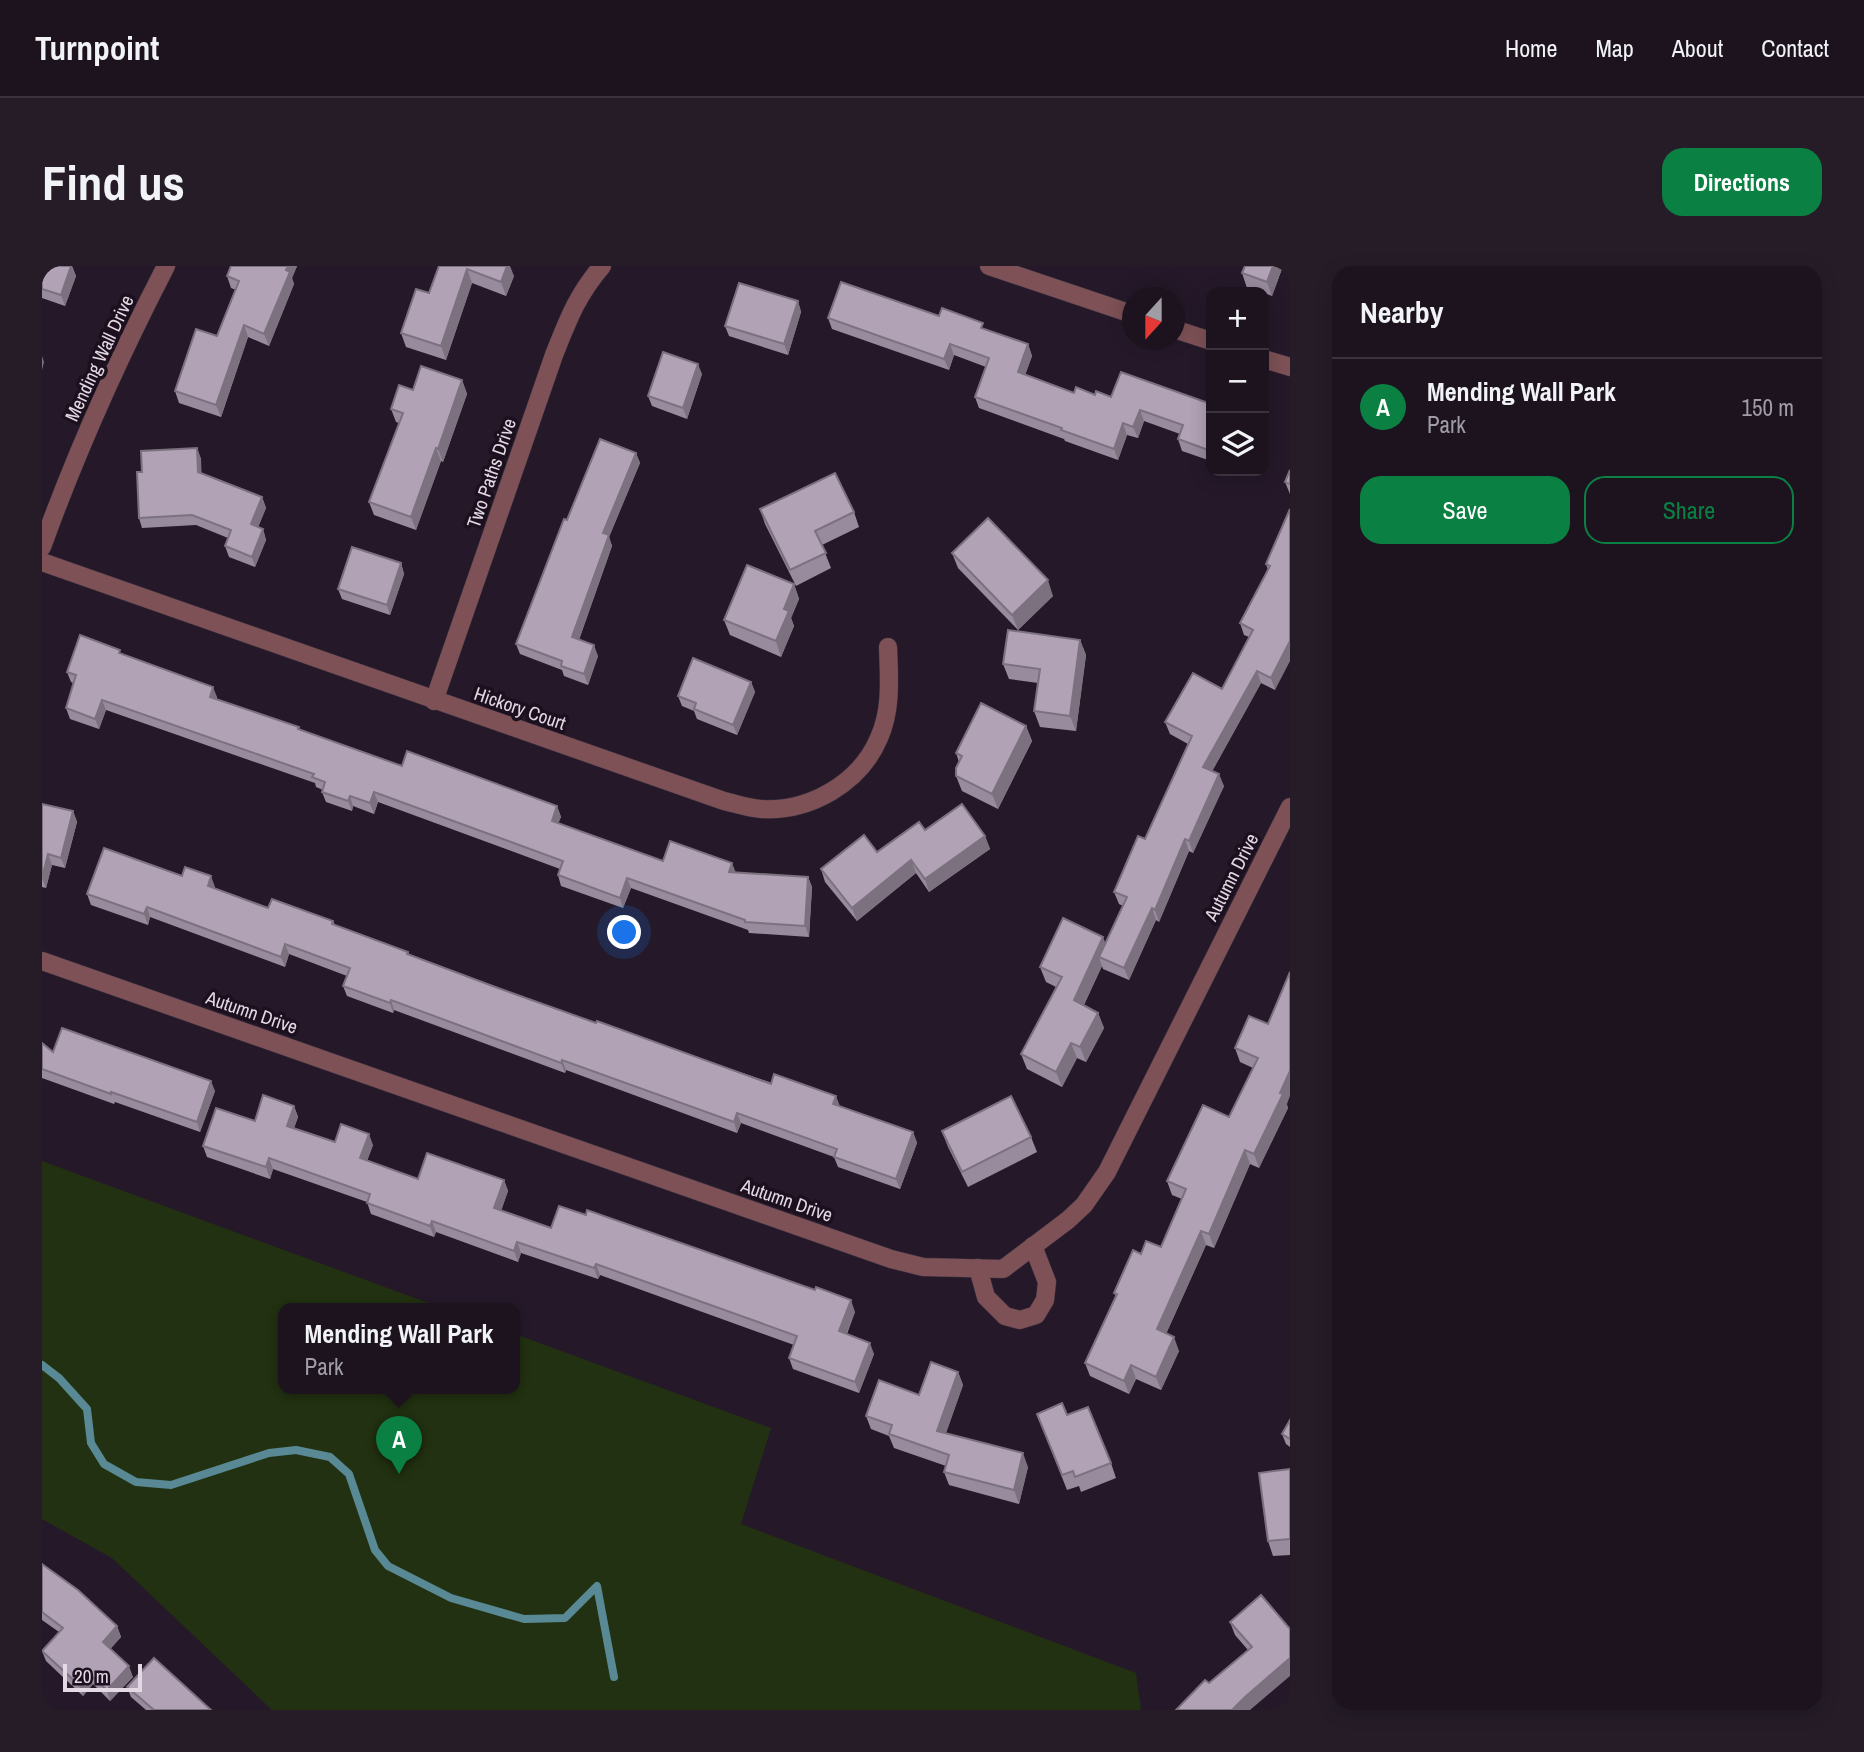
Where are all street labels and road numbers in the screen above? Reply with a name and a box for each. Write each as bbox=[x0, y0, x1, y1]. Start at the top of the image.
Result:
street label: Mending Wall Drive bbox=[58, 291, 140, 425]
street label: Two Paths Drive bbox=[460, 415, 522, 531]
street label: Hickory Court bbox=[471, 680, 570, 736]
street label: Autumn Drive bbox=[1197, 829, 1264, 926]
street label: Autumn Drive bbox=[202, 984, 301, 1040]
street label: Autumn Drive bbox=[737, 1172, 836, 1228]

